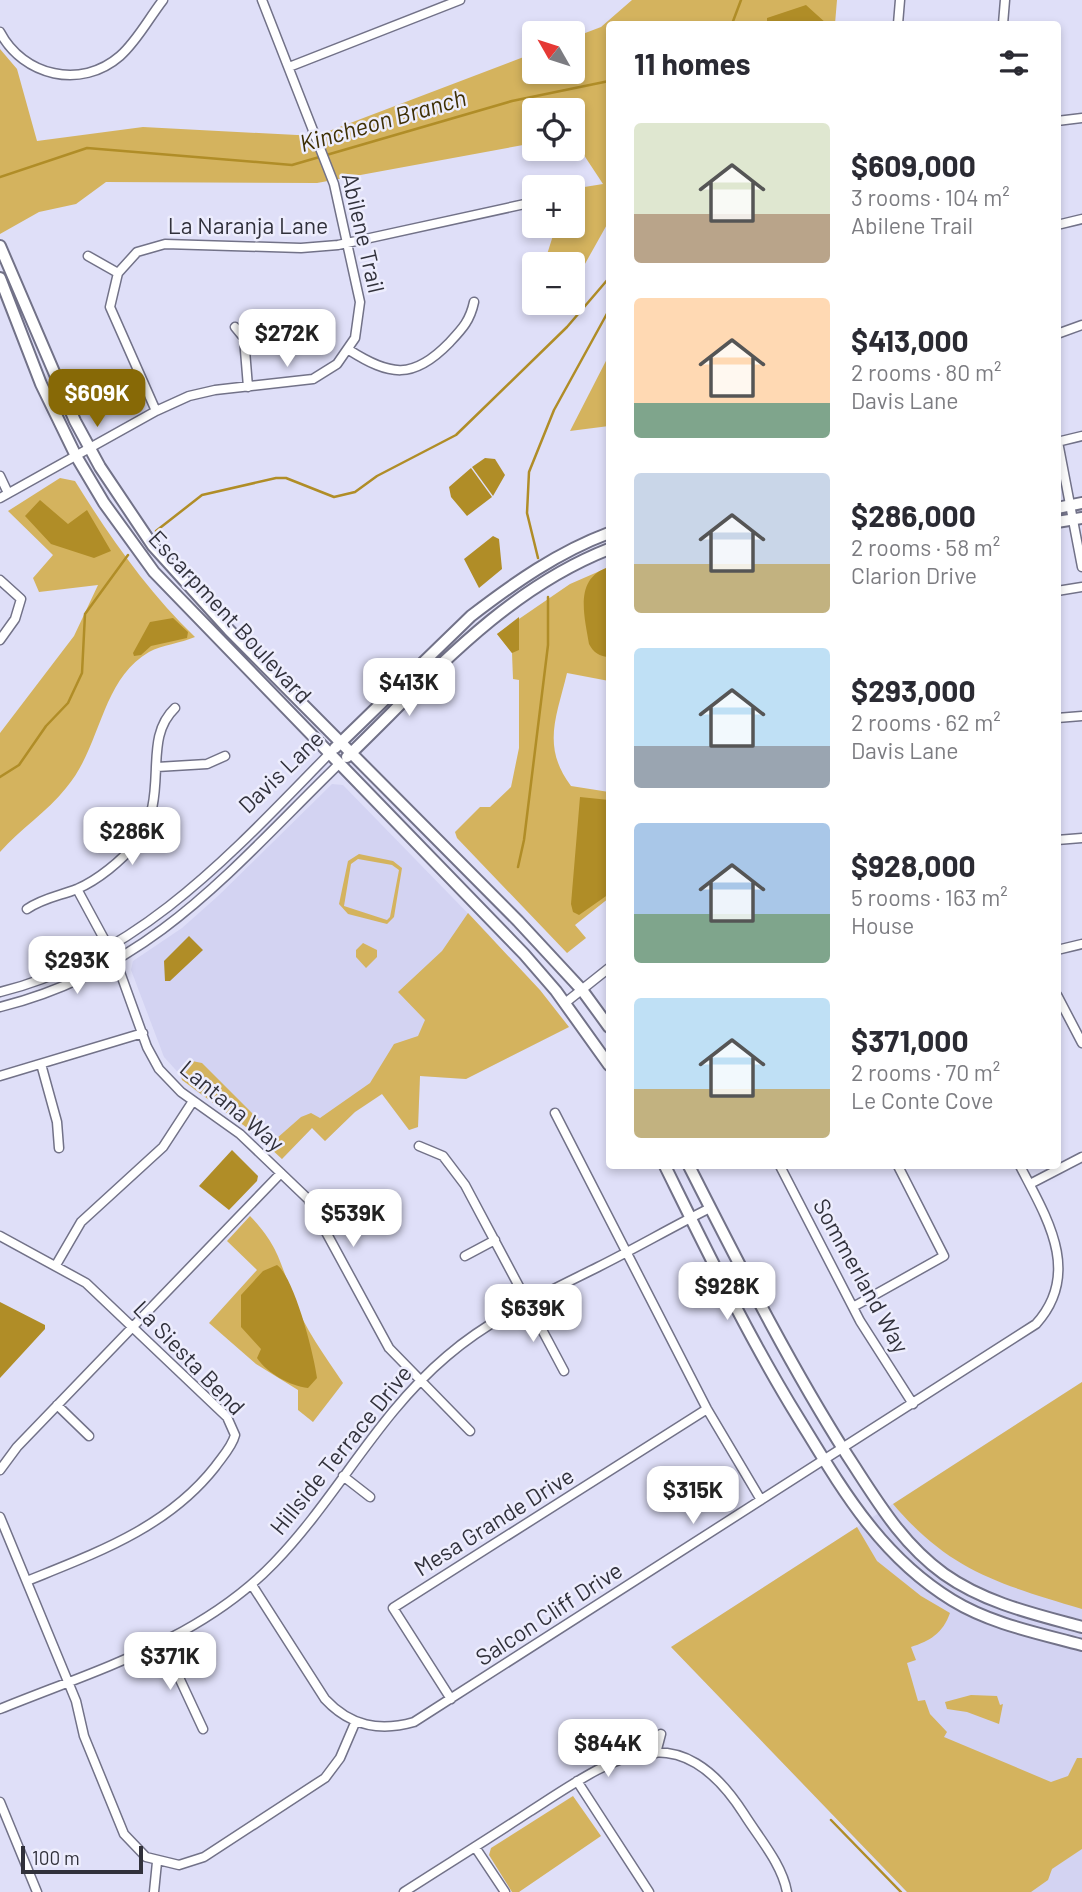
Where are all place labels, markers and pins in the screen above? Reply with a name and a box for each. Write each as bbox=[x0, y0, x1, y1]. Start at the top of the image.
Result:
pin: $272K bbox=[238, 310, 336, 369]
pin: $609K bbox=[48, 370, 146, 429]
pin: $413K bbox=[360, 658, 458, 718]
pin: $286K bbox=[83, 808, 181, 867]
pin: $293K bbox=[28, 936, 126, 996]
pin: $539K bbox=[304, 1190, 402, 1249]
pin: $928K bbox=[678, 1262, 776, 1322]
pin: $639K bbox=[484, 1284, 582, 1344]
pin: $315K bbox=[644, 1466, 742, 1526]
pin: $371K bbox=[121, 1632, 219, 1692]
pin: $844K bbox=[559, 1720, 657, 1779]

